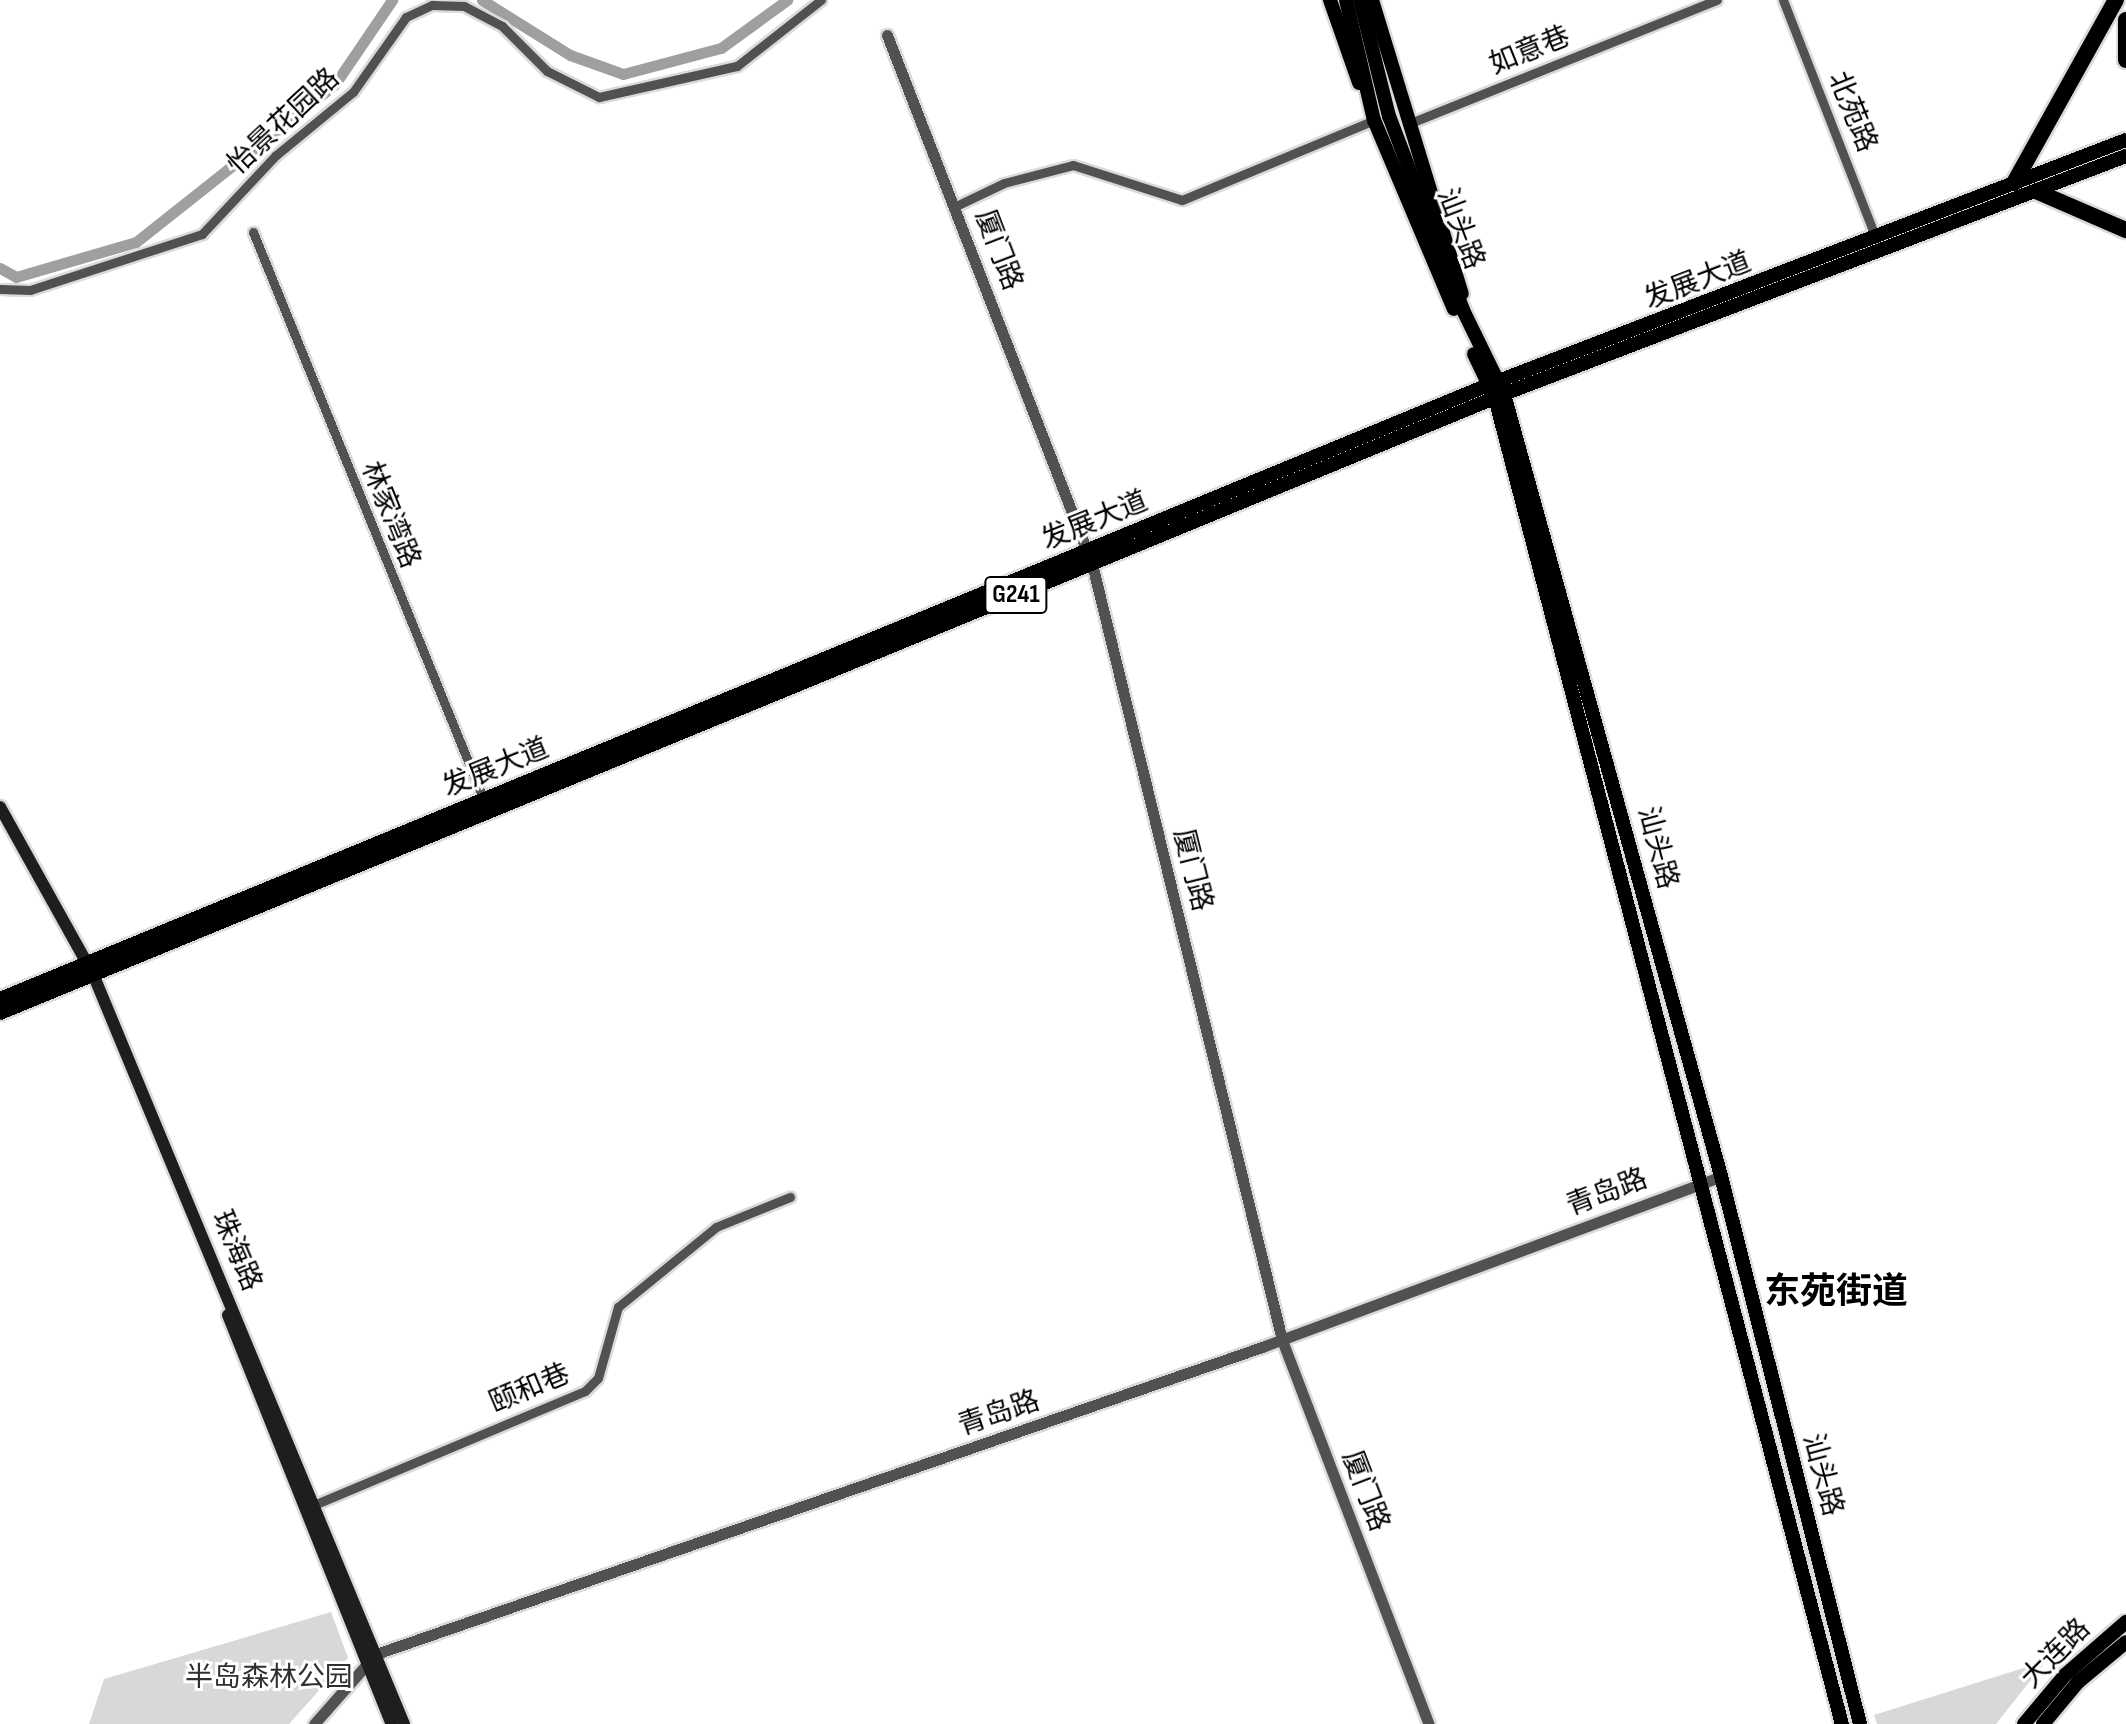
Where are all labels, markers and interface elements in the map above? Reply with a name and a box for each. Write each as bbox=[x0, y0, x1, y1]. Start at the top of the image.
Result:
street label: 如意巷 bbox=[1485, 20, 1575, 82]
street label: 怡景花园路 bbox=[221, 62, 347, 182]
street label: 北苑路 bbox=[1821, 67, 1883, 157]
street label: 汕头路 bbox=[1429, 184, 1491, 274]
street label: 厦门路 bbox=[967, 205, 1029, 295]
street label: 发展大道 bbox=[1640, 245, 1756, 317]
street label: 林家湾路 bbox=[353, 457, 427, 573]
street label: 发展大道 bbox=[1037, 484, 1153, 558]
road number: G241 bbox=[984, 573, 1048, 617]
street label: 发展大道 bbox=[438, 731, 554, 805]
street label: 汕头路 bbox=[1630, 803, 1684, 893]
street label: 厦门路 bbox=[1166, 825, 1218, 915]
street label: 青岛路 bbox=[1562, 1162, 1652, 1224]
street label: 珠海路 bbox=[204, 1206, 268, 1296]
district label: 东苑街道 bbox=[1764, 1271, 1908, 1315]
street label: 颐和巷 bbox=[485, 1357, 575, 1421]
street label: 青岛路 bbox=[954, 1384, 1044, 1444]
street label: 汕头路 bbox=[1795, 1430, 1849, 1520]
street label: 厦门路 bbox=[1334, 1446, 1396, 1536]
street label: 大连路 bbox=[2014, 1612, 2098, 1696]
park label: 半岛森林公园 bbox=[185, 1661, 353, 1695]

